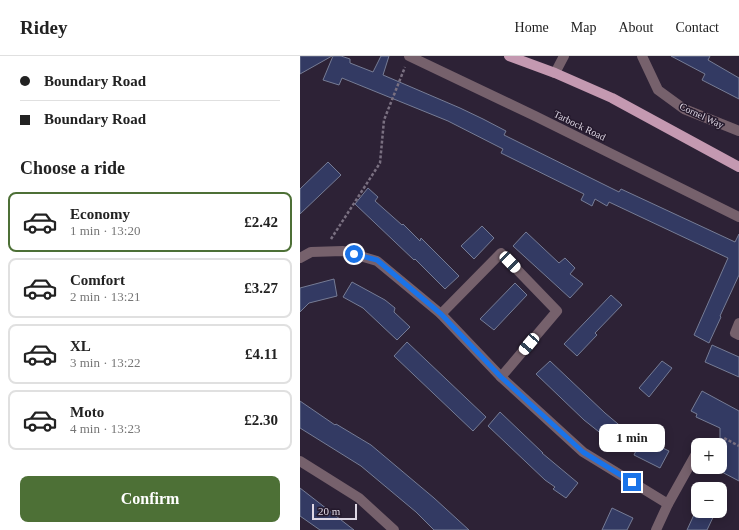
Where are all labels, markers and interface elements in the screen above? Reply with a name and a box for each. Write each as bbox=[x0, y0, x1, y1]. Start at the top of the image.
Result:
text: Ridey bbox=[20, 17, 68, 38]
text: Home bbox=[515, 20, 549, 35]
text: Map bbox=[571, 20, 596, 35]
text: About bbox=[618, 20, 653, 35]
text: Contact bbox=[675, 20, 719, 35]
text: Boundary Road bbox=[44, 73, 146, 89]
street label: Cornel Way bbox=[678, 100, 726, 131]
street label: Tarbock Road bbox=[552, 108, 607, 143]
text: Boundary Road bbox=[44, 111, 146, 127]
text: Choose a ride bbox=[20, 158, 125, 178]
icon: car bbox=[22, 204, 58, 240]
text: Economy bbox=[70, 206, 130, 222]
text: £2.42 bbox=[244, 214, 278, 230]
text: 1 min · 13:20 bbox=[70, 223, 140, 238]
route start bbox=[345, 245, 363, 263]
car bbox=[497, 249, 523, 275]
icon: car bbox=[22, 270, 58, 306]
text: Comfort bbox=[70, 272, 125, 288]
text: £3.27 bbox=[244, 280, 278, 296]
text: 2 min · 13:21 bbox=[70, 289, 140, 304]
car bbox=[517, 331, 541, 357]
icon: car bbox=[22, 336, 58, 372]
text: XL bbox=[70, 338, 91, 354]
text: £4.11 bbox=[245, 346, 278, 362]
text: 3 min · 13:22 bbox=[70, 355, 140, 370]
icon: car bbox=[22, 402, 58, 438]
text: Moto bbox=[70, 404, 104, 420]
text: £2.30 bbox=[244, 412, 278, 428]
text: 4 min · 13:23 bbox=[70, 421, 140, 436]
callout: 1 min bbox=[599, 424, 665, 452]
text: 1 min bbox=[616, 430, 648, 445]
map controls bbox=[691, 438, 727, 518]
button: + bbox=[691, 438, 727, 474]
route end bbox=[623, 473, 641, 491]
button: Confirm bbox=[20, 476, 280, 522]
button: − bbox=[691, 482, 727, 518]
scale bar bbox=[312, 502, 357, 521]
text: 20 m bbox=[318, 505, 340, 517]

